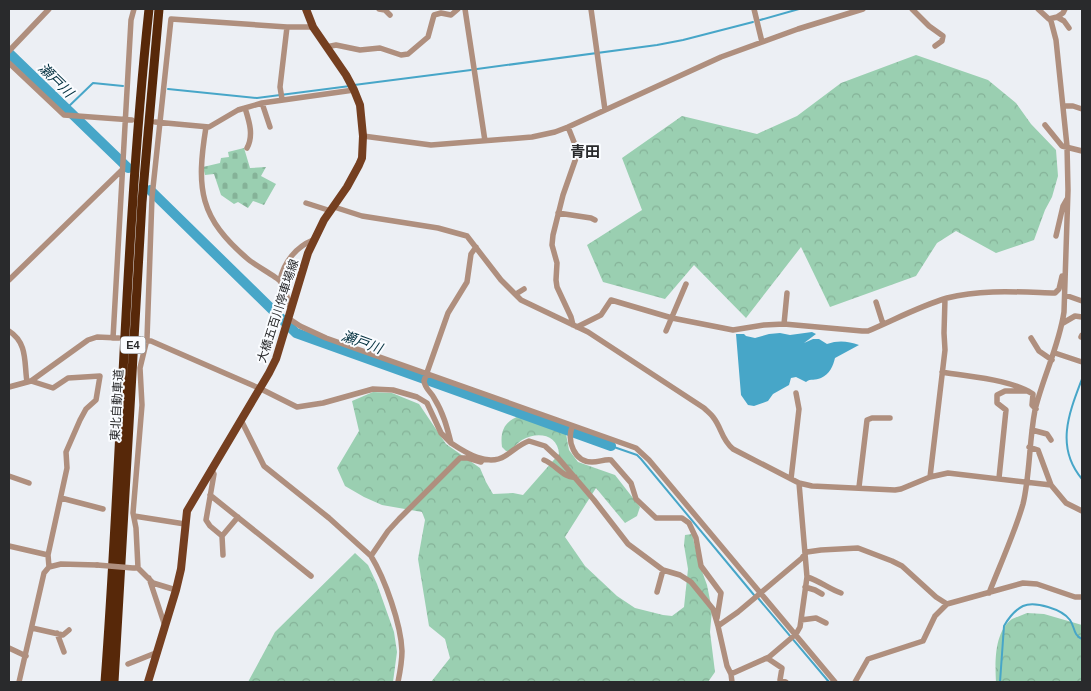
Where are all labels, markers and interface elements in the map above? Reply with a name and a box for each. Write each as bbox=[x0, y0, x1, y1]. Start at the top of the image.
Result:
water label: 瀬戸川 bbox=[35, 60, 78, 102]
district label: 青田 bbox=[570, 143, 600, 160]
street label: 大橋五百川停車場線 bbox=[255, 257, 301, 365]
water label: 瀬戸川 bbox=[340, 327, 386, 357]
road number: E4 bbox=[120, 336, 146, 354]
street label: 東北自動車道 bbox=[108, 369, 126, 441]

